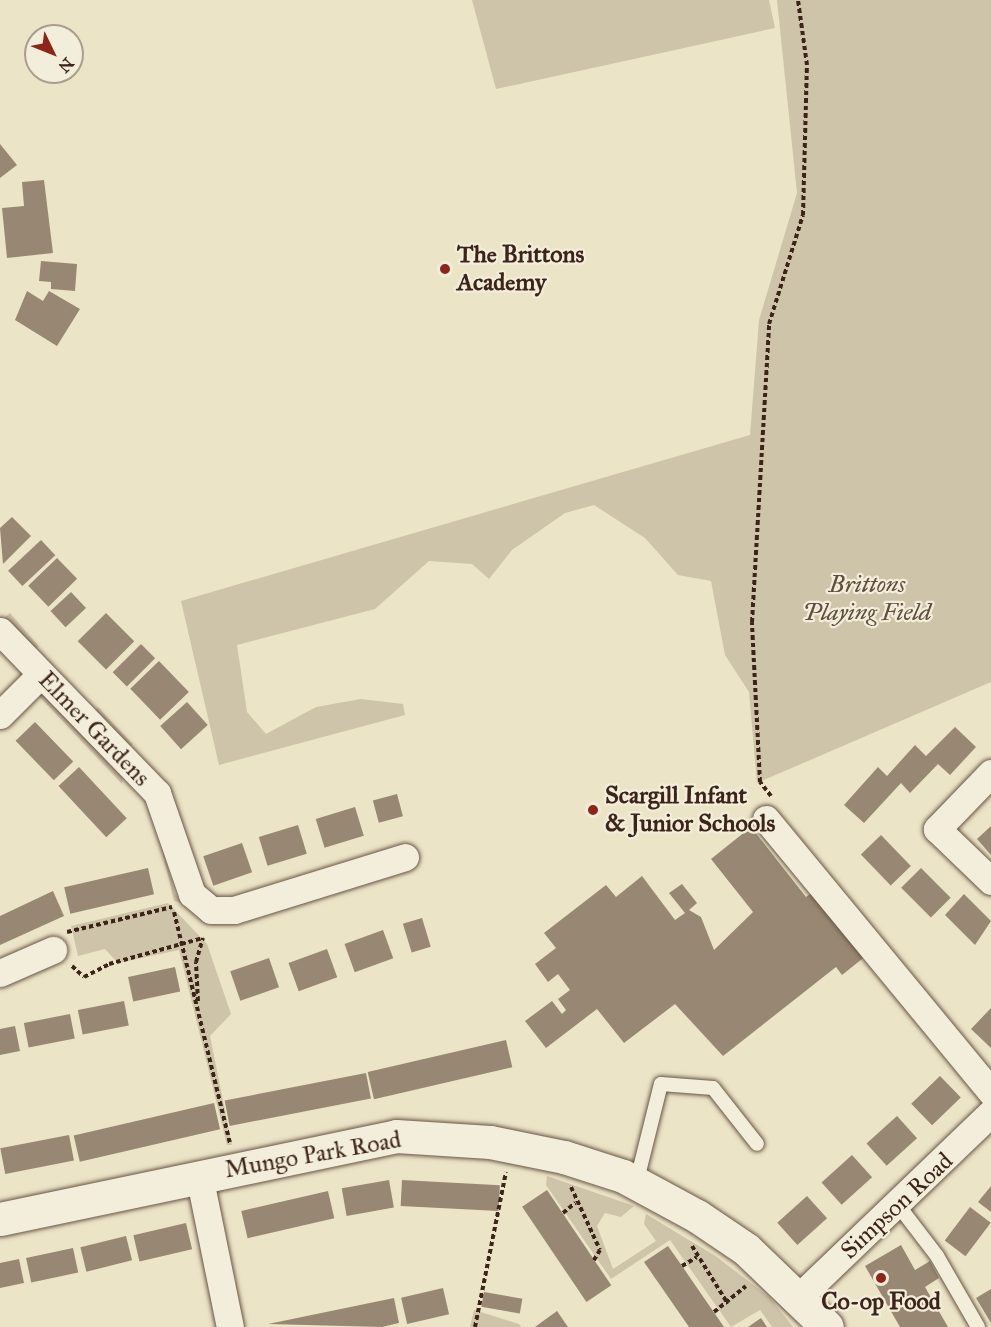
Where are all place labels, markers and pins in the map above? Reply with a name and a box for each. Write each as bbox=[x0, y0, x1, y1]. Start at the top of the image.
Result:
place label: The Brittons Academy bbox=[457, 241, 584, 297]
marker: The Brittons Academy bbox=[438, 262, 452, 276]
place label: Scargill Infant & Junior Schools bbox=[605, 782, 775, 838]
marker: Scargill Infant & Junior Schools bbox=[586, 803, 600, 817]
marker: Co-op Food bbox=[874, 1271, 888, 1285]
place label: Co-op Food bbox=[821, 1288, 941, 1316]

